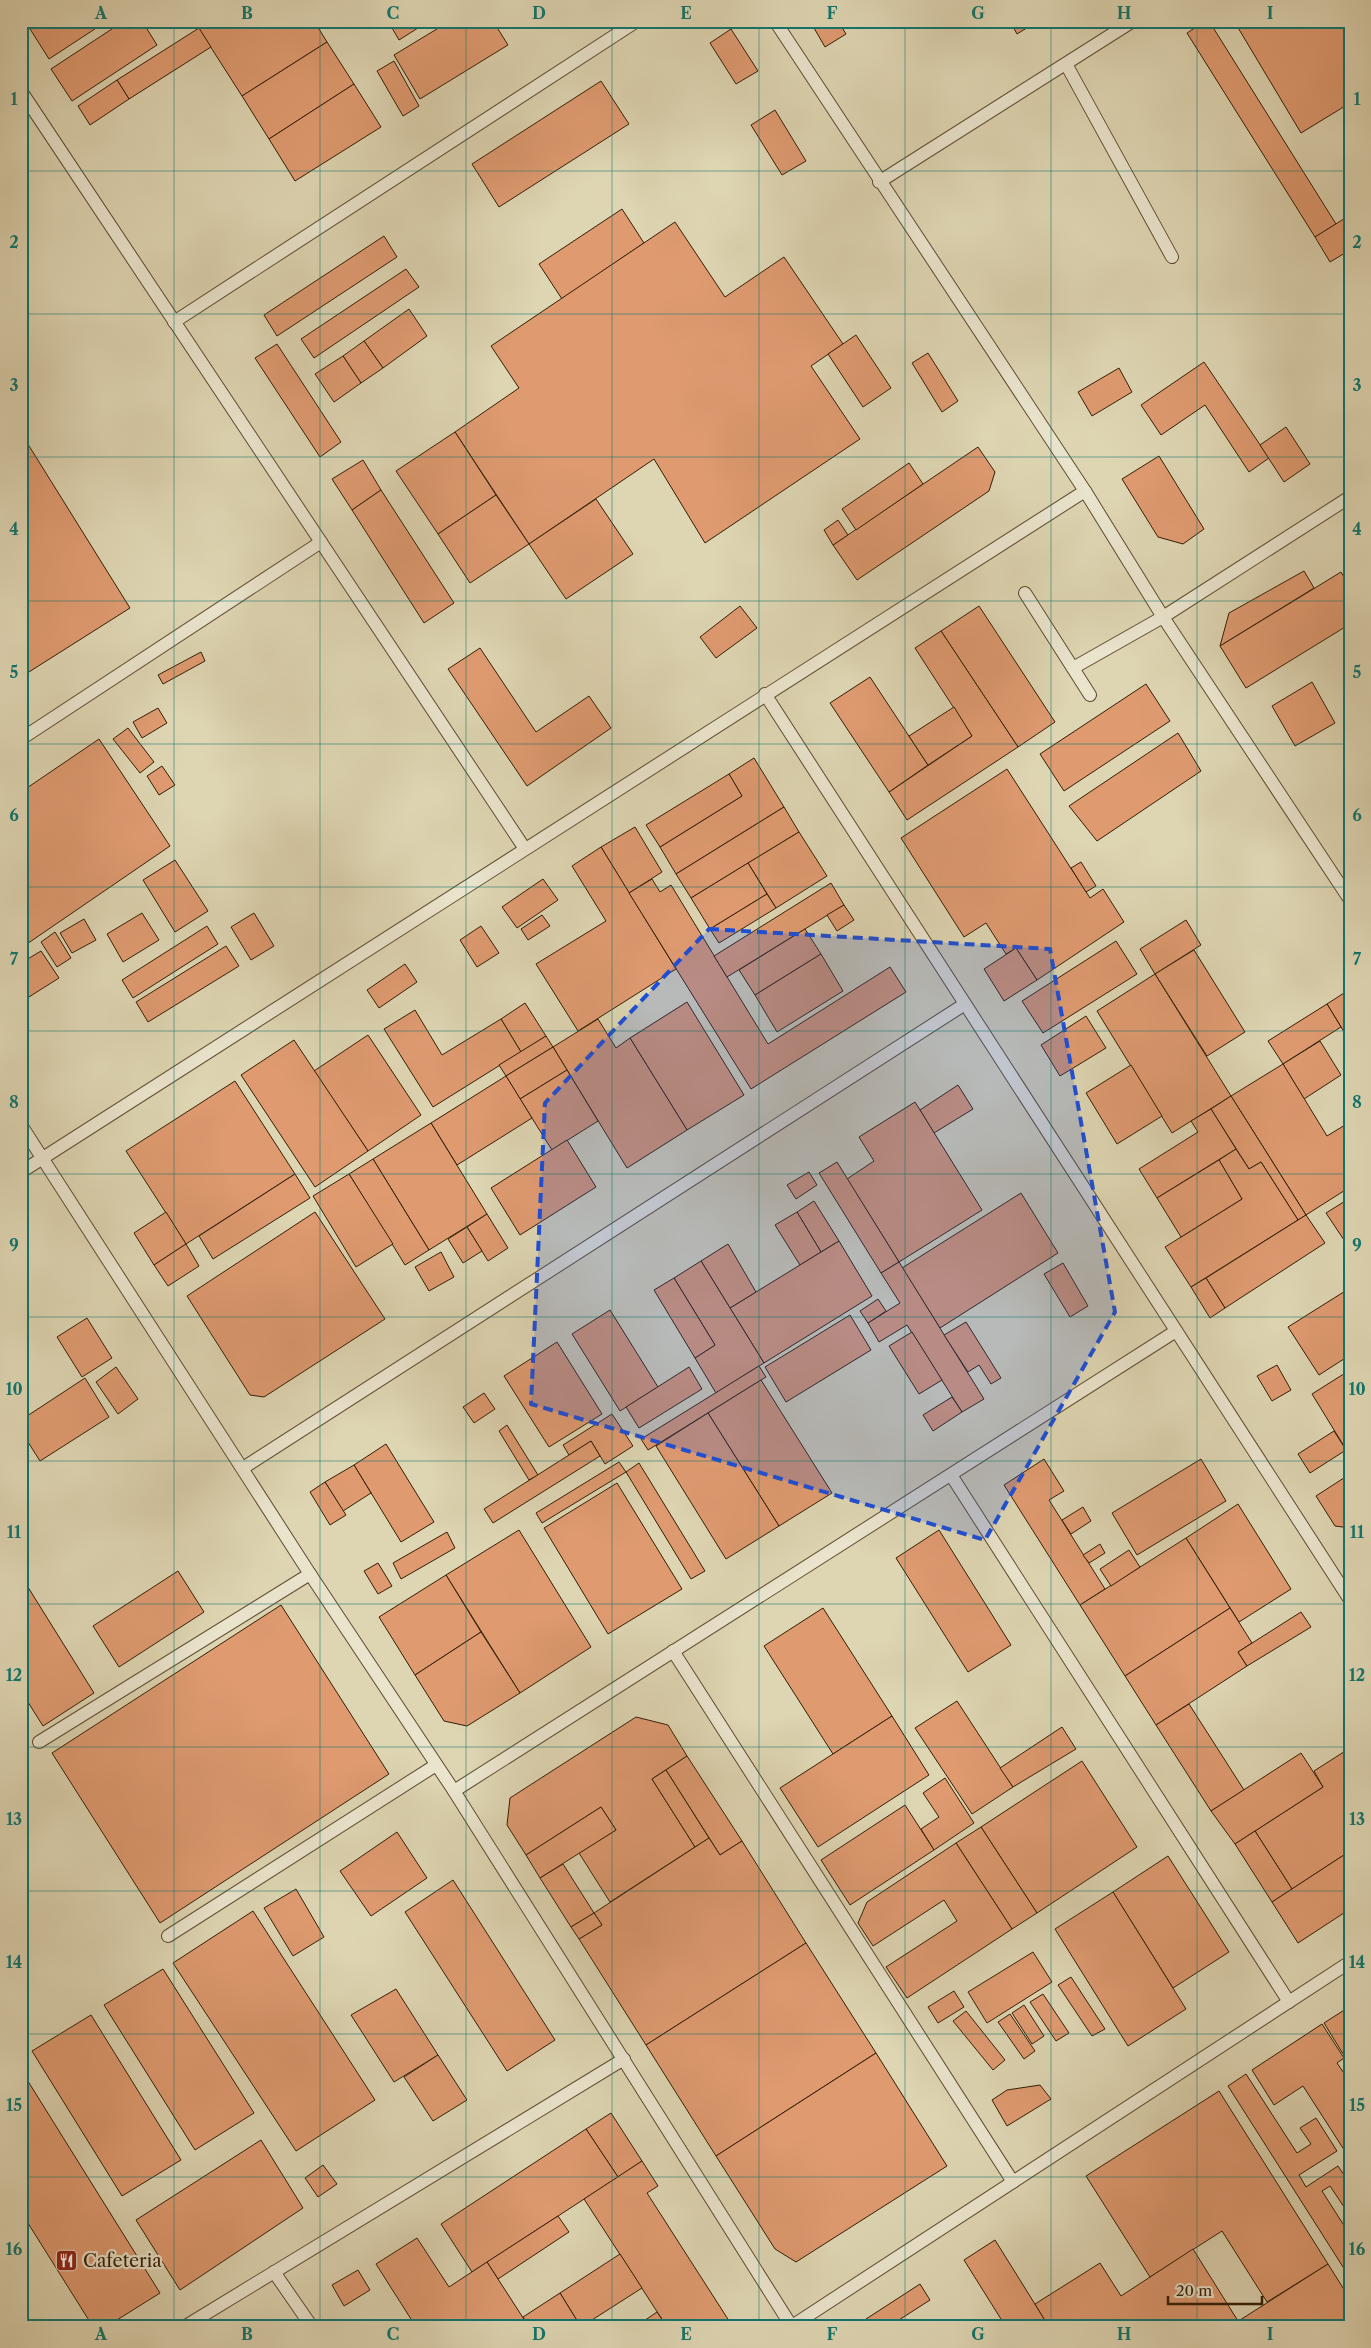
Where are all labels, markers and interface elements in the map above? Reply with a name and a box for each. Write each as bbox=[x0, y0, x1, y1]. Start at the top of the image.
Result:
text: A bbox=[94, 3, 108, 23]
text: B bbox=[241, 3, 253, 23]
text: C bbox=[387, 3, 399, 23]
text: D bbox=[532, 3, 546, 23]
text: E bbox=[680, 3, 692, 23]
text: F bbox=[827, 3, 838, 23]
text: G bbox=[971, 3, 985, 23]
text: H bbox=[1117, 3, 1131, 23]
text: I bbox=[1267, 3, 1274, 23]
text: 1 bbox=[10, 89, 18, 109]
text: 1 bbox=[1353, 89, 1361, 109]
text: 2 bbox=[9, 232, 19, 252]
text: 2 bbox=[1352, 232, 1362, 252]
text: 3 bbox=[9, 375, 19, 395]
text: 3 bbox=[1352, 375, 1362, 395]
text: 4 bbox=[9, 519, 19, 539]
text: 4 bbox=[1352, 519, 1362, 539]
text: 5 bbox=[10, 662, 19, 682]
text: 5 bbox=[1353, 662, 1362, 682]
text: 6 bbox=[9, 805, 19, 825]
text: 6 bbox=[1352, 805, 1362, 825]
text: 7 bbox=[10, 949, 19, 969]
text: 7 bbox=[1353, 949, 1362, 969]
text: 8 bbox=[9, 1092, 19, 1112]
text: 8 bbox=[1352, 1092, 1362, 1112]
text: 9 bbox=[9, 1235, 19, 1255]
text: 9 bbox=[1352, 1235, 1362, 1255]
text: 10 bbox=[5, 1379, 23, 1399]
text: 10 bbox=[1348, 1379, 1366, 1399]
text: 11 bbox=[7, 1522, 22, 1542]
text: 11 bbox=[1350, 1522, 1365, 1542]
text: 12 bbox=[6, 1665, 22, 1685]
text: 12 bbox=[1349, 1665, 1365, 1685]
text: 13 bbox=[6, 1809, 22, 1829]
text: 13 bbox=[1349, 1809, 1365, 1829]
text: 14 bbox=[6, 1952, 22, 1972]
text: 14 bbox=[1349, 1952, 1365, 1972]
text: 15 bbox=[6, 2095, 22, 2115]
text: 15 bbox=[1349, 2095, 1365, 2115]
text: 16 bbox=[6, 2239, 23, 2259]
text: 16 bbox=[1349, 2239, 1366, 2259]
restaurant icon: Cafeteria bbox=[55, 2249, 79, 2273]
place label: Cafeteria bbox=[83, 2250, 162, 2272]
scale bar bbox=[1168, 2273, 1262, 2305]
text: 20 m bbox=[1176, 2281, 1212, 2300]
text: A bbox=[94, 2324, 108, 2344]
text: B bbox=[241, 2324, 253, 2344]
text: C bbox=[387, 2324, 399, 2344]
text: D bbox=[532, 2324, 546, 2344]
text: E bbox=[680, 2324, 692, 2344]
text: F bbox=[827, 2324, 838, 2344]
text: G bbox=[971, 2324, 985, 2344]
text: H bbox=[1117, 2324, 1131, 2344]
text: I bbox=[1267, 2324, 1274, 2344]

